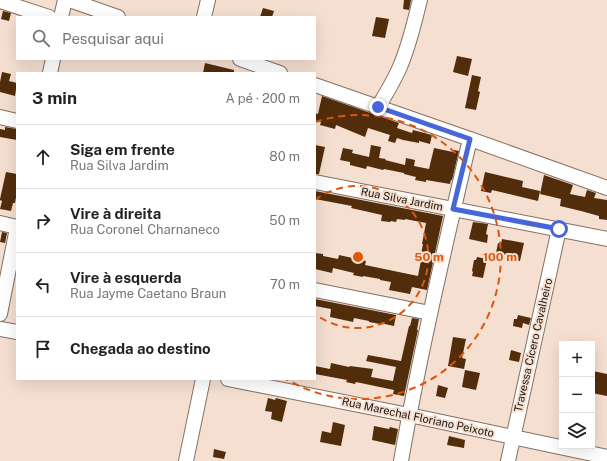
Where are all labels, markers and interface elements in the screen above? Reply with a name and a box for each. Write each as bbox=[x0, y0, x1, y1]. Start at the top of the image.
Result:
search box bbox=[16, 16, 316, 60]
icon: search bbox=[30, 27, 52, 49]
text: Pesquisar aqui bbox=[62, 30, 164, 47]
text: 3 min bbox=[32, 88, 77, 108]
text: A pé · 200 m bbox=[225, 91, 300, 106]
route end bbox=[369, 98, 387, 116]
text: Siga em frente bbox=[70, 141, 175, 158]
icon: ahead bbox=[32, 146, 54, 168]
text: 80 m bbox=[269, 149, 300, 164]
text: Rua Silva Jardim bbox=[70, 158, 169, 173]
street label: Rua Silva Jardim bbox=[360, 185, 444, 213]
text: Vire à direita bbox=[70, 205, 161, 222]
icon: right bbox=[32, 210, 54, 232]
text: 50 m bbox=[269, 213, 300, 228]
route start bbox=[550, 220, 568, 238]
text: Rua Coronel Charnaneco bbox=[70, 222, 220, 237]
centre of rings bbox=[351, 250, 365, 264]
text: 50 m bbox=[414, 250, 444, 264]
text: 100 m bbox=[483, 250, 517, 264]
text: Vire à esquerda bbox=[70, 269, 182, 286]
icon: left bbox=[32, 274, 54, 296]
text: 70 m bbox=[270, 277, 300, 292]
street label: Travessa Cícero Cavalheiro bbox=[512, 277, 554, 413]
text: Rua Jayme Caetano Braun bbox=[70, 286, 226, 301]
icon: arrive bbox=[32, 338, 54, 360]
text: Chegada ao destino bbox=[70, 340, 211, 357]
map controls bbox=[559, 341, 595, 449]
button: + bbox=[559, 341, 595, 377]
button: − bbox=[559, 377, 595, 413]
street label: Rua Marechal Floriano Peixoto bbox=[341, 395, 495, 439]
button: layers bbox=[559, 413, 595, 449]

